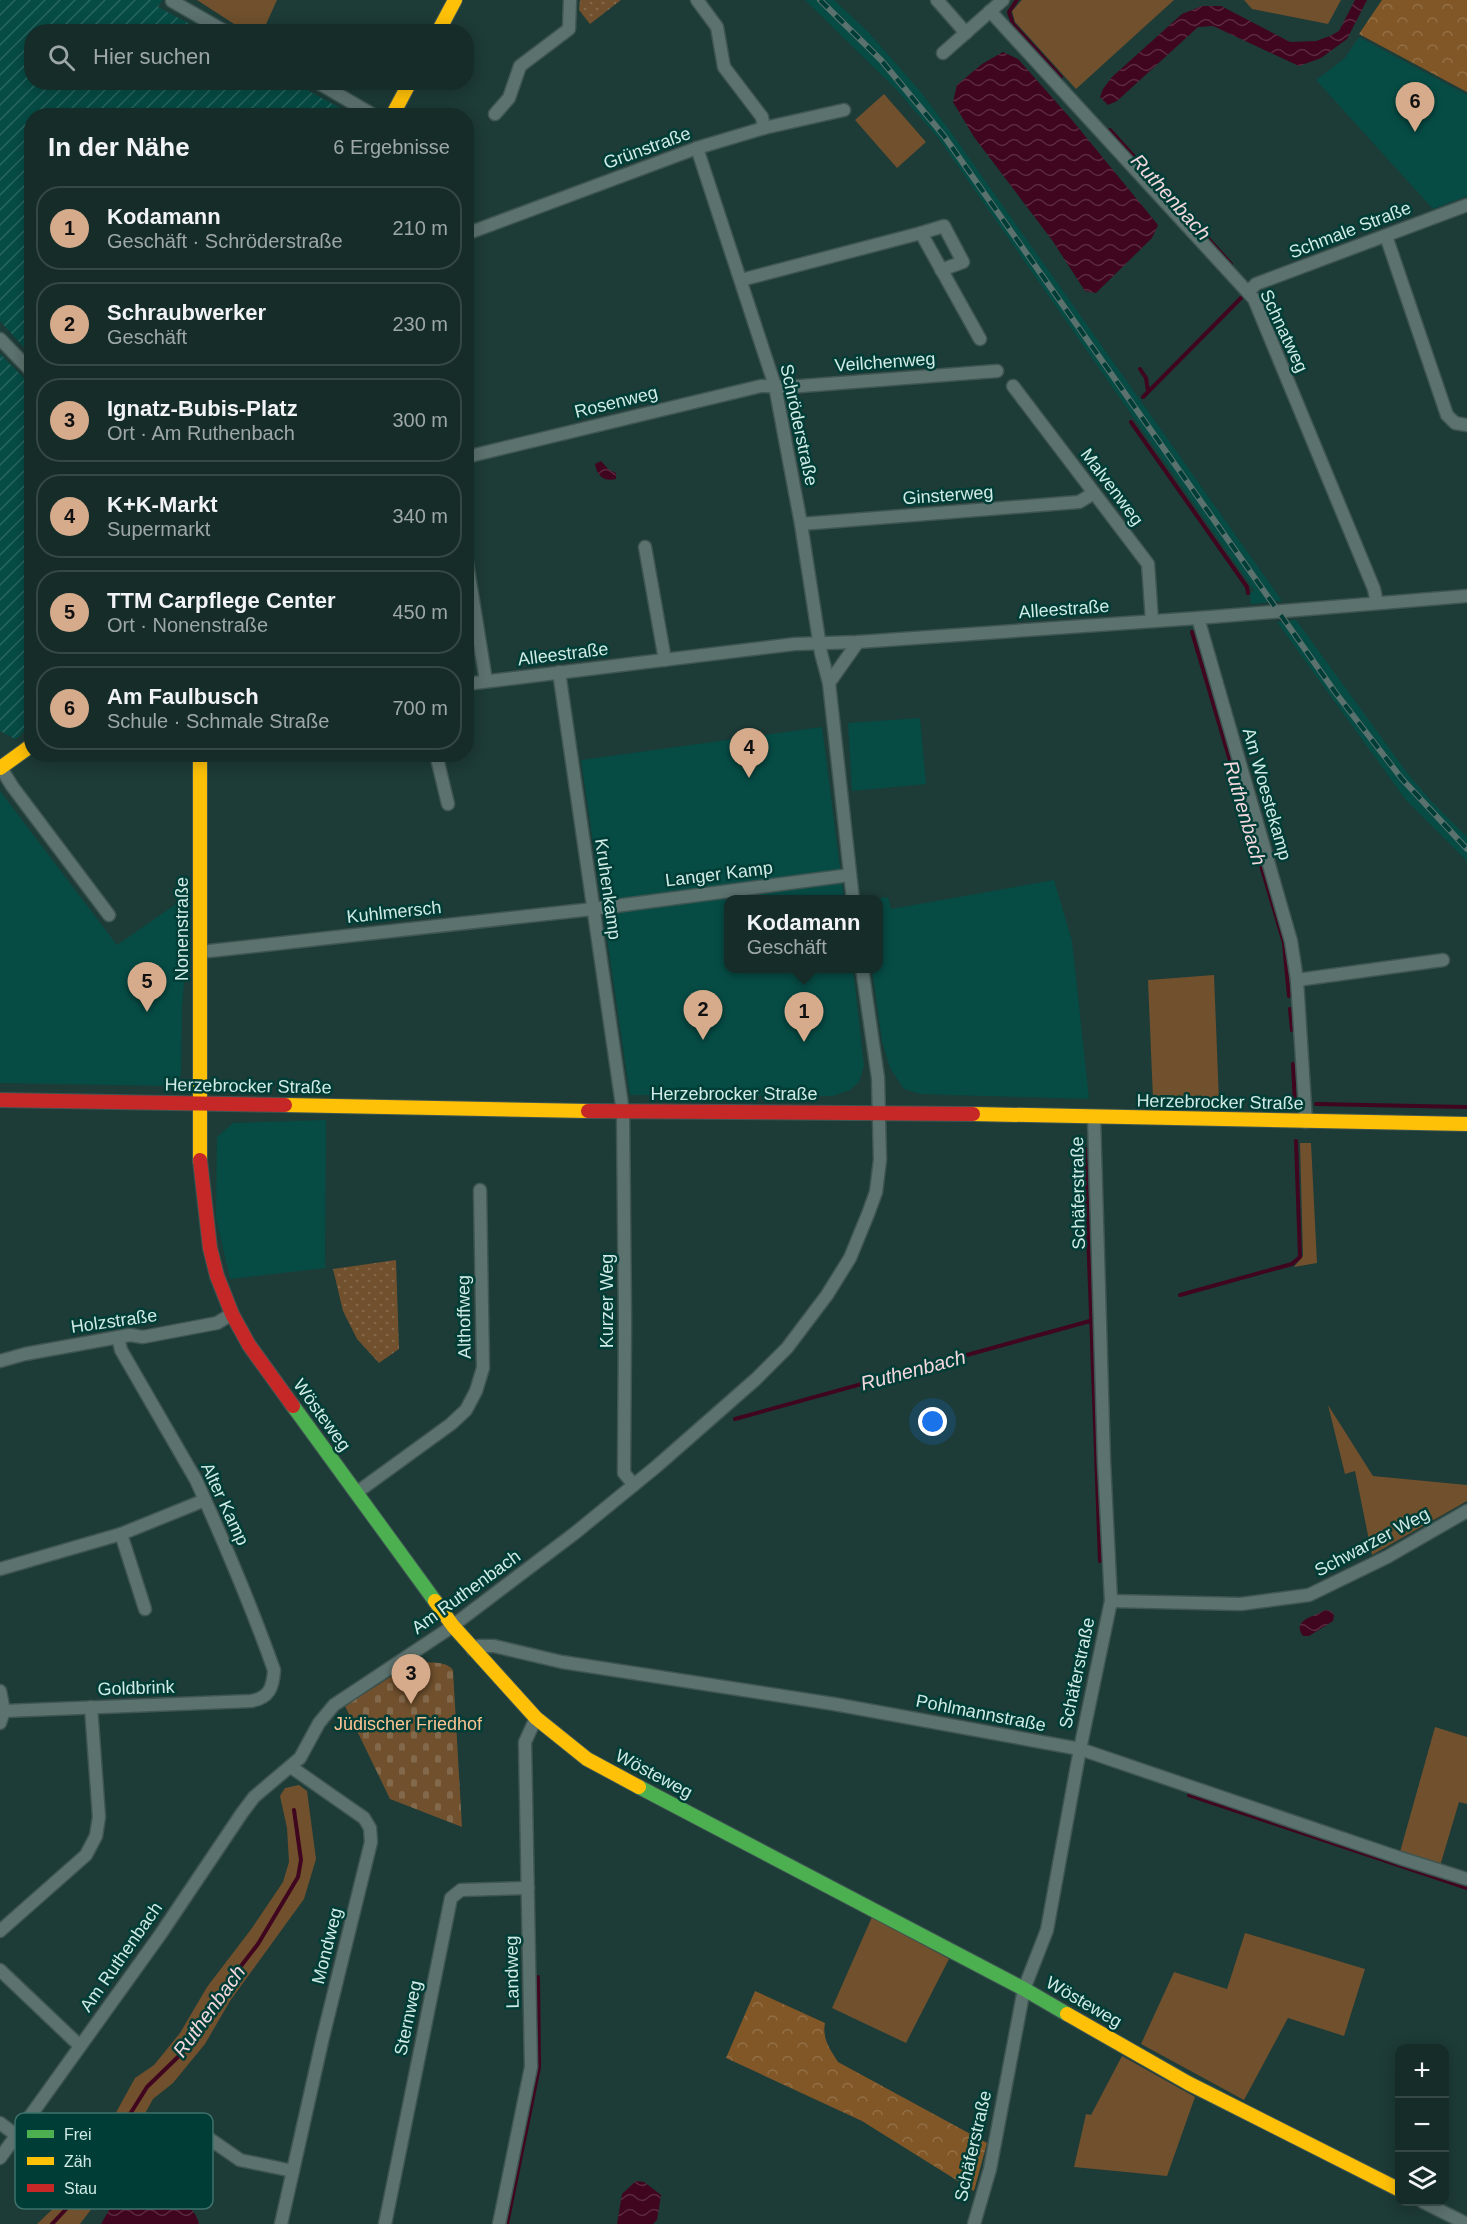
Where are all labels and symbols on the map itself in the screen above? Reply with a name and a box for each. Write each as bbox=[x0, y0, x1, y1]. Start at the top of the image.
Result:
pin: 6 bbox=[1396, 82, 1434, 132]
street label: Grünstraße bbox=[601, 123, 693, 173]
water label: Ruthenbach bbox=[1127, 150, 1215, 244]
street label: Schmale Straße bbox=[1286, 198, 1414, 262]
street label: Schnatweg bbox=[1256, 286, 1312, 376]
street label: Veilchenweg bbox=[834, 348, 936, 376]
street label: Schröderstraße bbox=[776, 362, 822, 488]
street label: Rosenweg bbox=[572, 382, 660, 422]
street label: Malvenweg bbox=[1077, 445, 1147, 529]
street label: Ginsterweg bbox=[902, 482, 994, 508]
street label: Alleestraße bbox=[1018, 596, 1110, 622]
street label: Alleestraße bbox=[517, 639, 609, 669]
street label: Am Woestekamp bbox=[1239, 726, 1295, 862]
pin: 4 bbox=[730, 728, 768, 778]
water label: Ruthenbach bbox=[1220, 758, 1270, 868]
street label: Kruhenkamp bbox=[591, 837, 625, 941]
street label: Langer Kamp bbox=[664, 857, 774, 891]
street label: Nonenstraße bbox=[172, 877, 192, 981]
street label: Kuhlmersch bbox=[346, 897, 442, 927]
pin: 5 bbox=[128, 962, 166, 1012]
pin: 2 bbox=[684, 990, 722, 1040]
pin: 1 bbox=[784, 992, 824, 1042]
street label: Herzebrocker Straße bbox=[164, 1075, 332, 1097]
street label: Herzebrocker Straße bbox=[650, 1084, 818, 1104]
street label: Herzebrocker Straße bbox=[1136, 1091, 1304, 1113]
street label: Schäferstraße bbox=[1067, 1136, 1089, 1250]
street label: Kurzer Weg bbox=[597, 1254, 617, 1348]
street label: Althoffweg bbox=[453, 1275, 475, 1359]
street label: Holzstraße bbox=[70, 1305, 158, 1337]
water label: Ruthenbach bbox=[858, 1345, 968, 1395]
street label: Wösteweg bbox=[289, 1375, 355, 1455]
your location bbox=[918, 1407, 947, 1436]
street label: Alter Kamp bbox=[197, 1459, 253, 1549]
street label: Schwarzer Weg bbox=[1311, 1503, 1433, 1581]
street label: Am Ruthenbach bbox=[408, 1546, 524, 1638]
street label: Schäferstraße bbox=[1055, 1616, 1099, 1730]
pin: 3 bbox=[392, 1654, 430, 1704]
street label: Goldbrink bbox=[97, 1677, 176, 1699]
street label: Pohlmannstraße bbox=[914, 1691, 1048, 1735]
park label: Jüdischer Friedhof bbox=[334, 1714, 483, 1734]
street label: Wösteweg bbox=[612, 1745, 696, 1803]
street label: Am Ruthenbach bbox=[76, 1898, 166, 2016]
street label: Mondweg bbox=[308, 1906, 346, 1986]
street label: Landweg bbox=[501, 1935, 523, 2009]
water label: Ruthenbach bbox=[168, 1961, 250, 2061]
street label: Wösteweg bbox=[1043, 1972, 1125, 2032]
street label: Sternweg bbox=[390, 1979, 426, 2057]
street label: Schäferstraße bbox=[951, 2089, 995, 2203]
legend bbox=[15, 2113, 213, 2209]
text: Frei bbox=[64, 2126, 92, 2143]
text: Zäh bbox=[64, 2153, 92, 2170]
text: Stau bbox=[64, 2180, 97, 2197]

